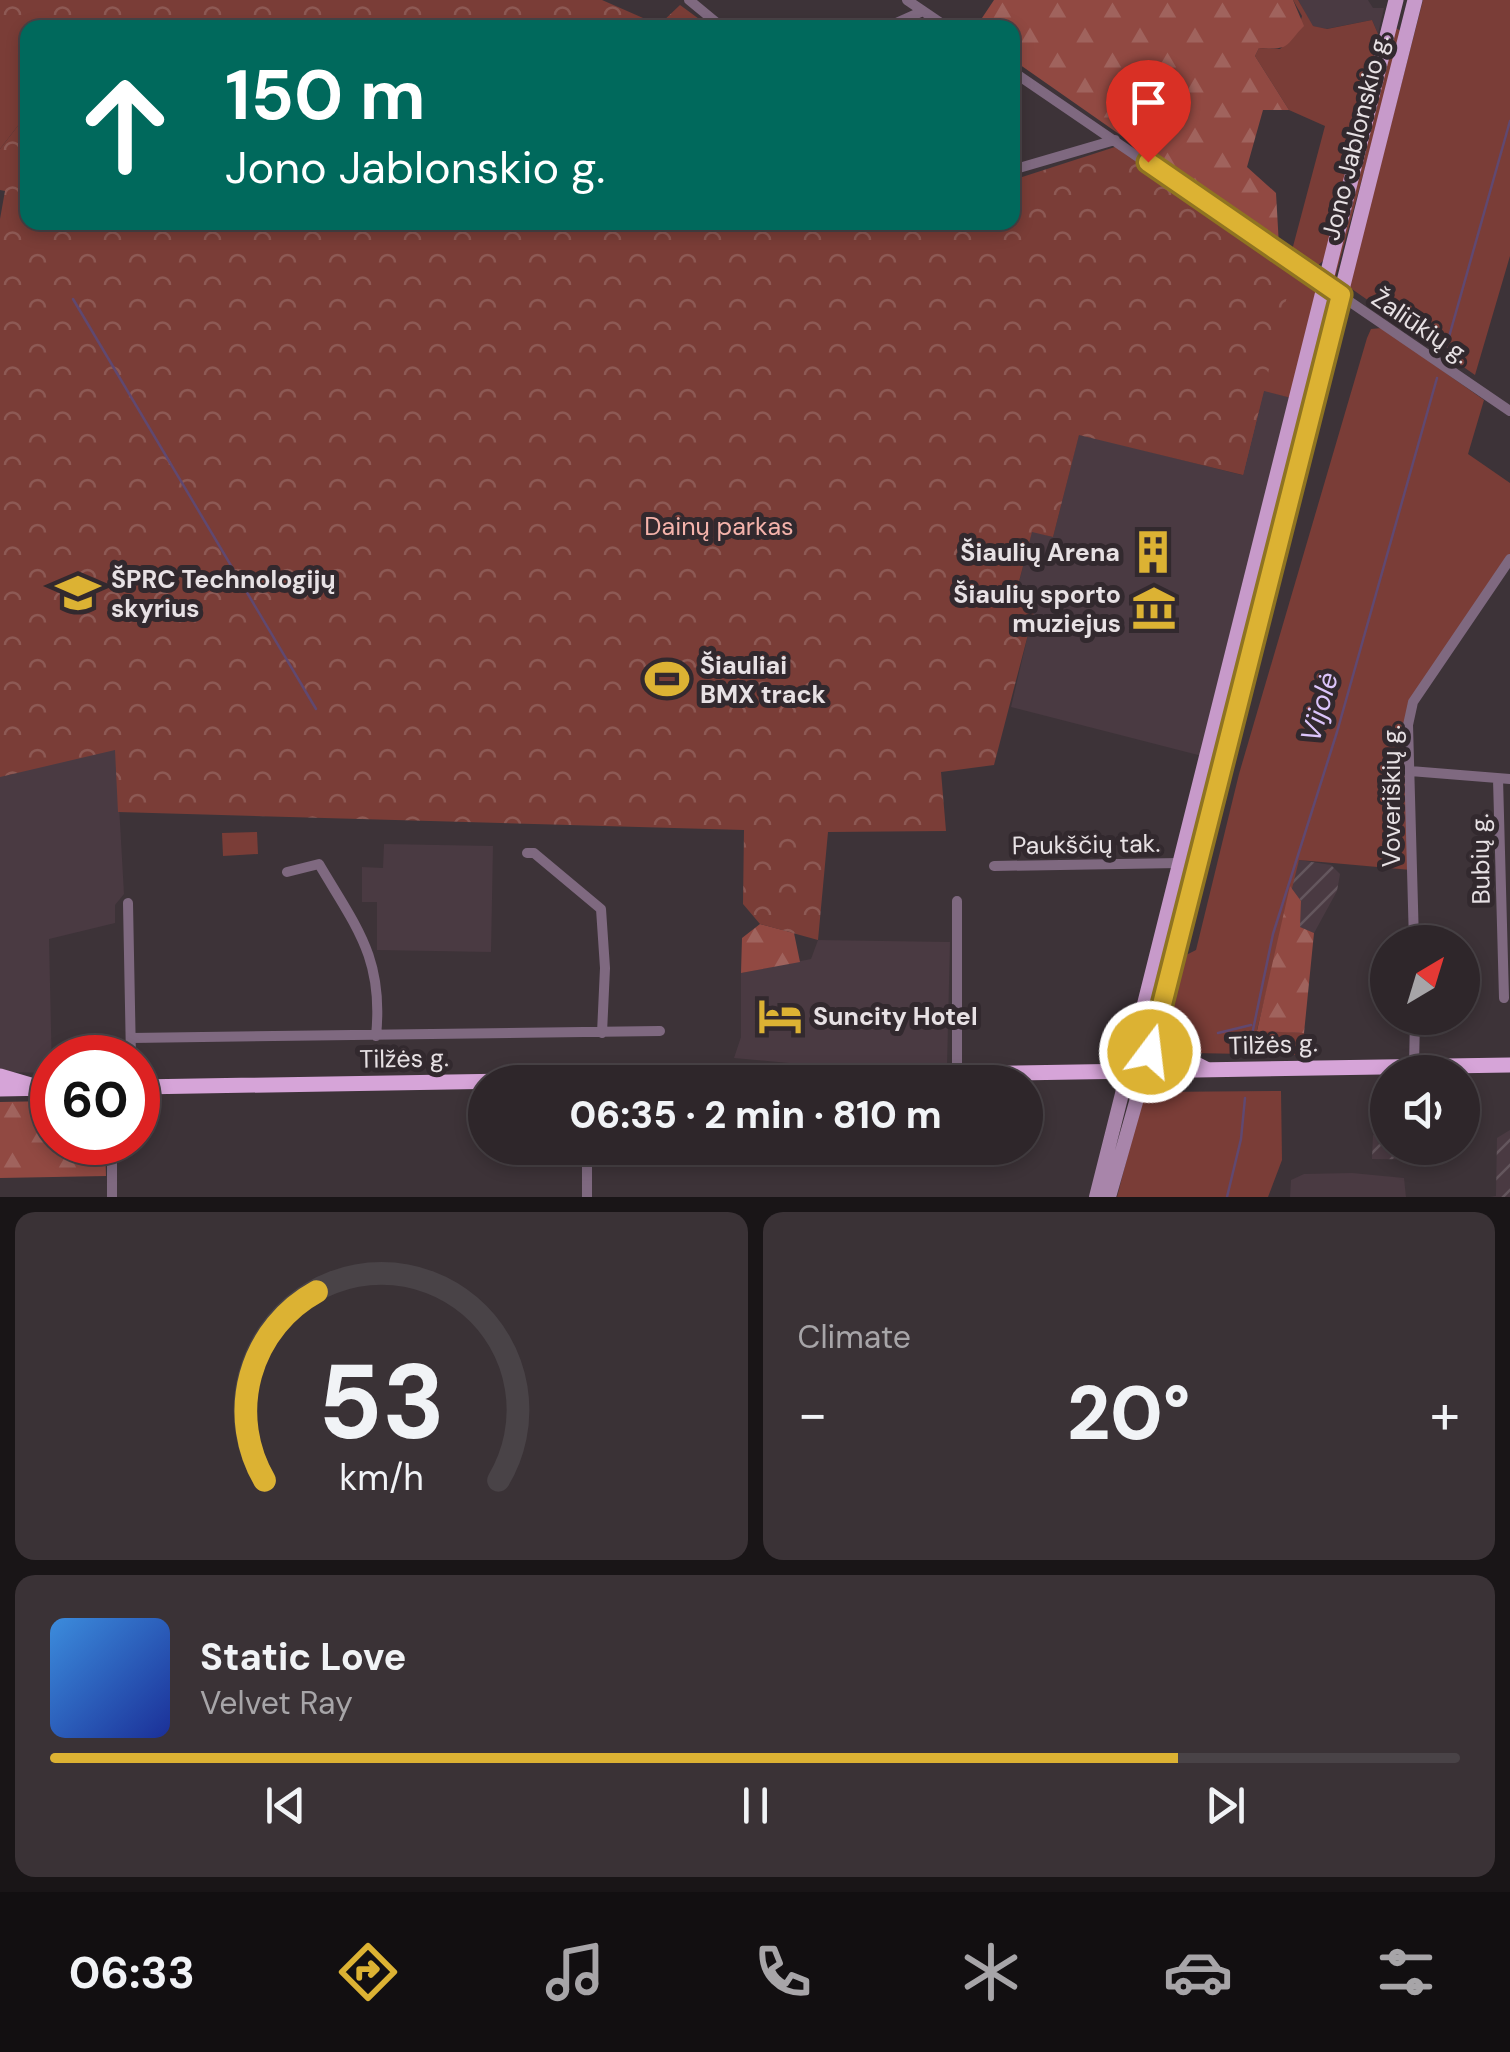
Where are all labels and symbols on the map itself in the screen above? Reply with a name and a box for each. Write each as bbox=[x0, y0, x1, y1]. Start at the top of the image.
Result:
street label: Jono Jablonskio g. bbox=[1314, 31, 1397, 244]
pin bbox=[1106, 60, 1191, 163]
street label: Žaliūkių g. bbox=[1365, 282, 1476, 371]
park label: Dainų parkas bbox=[644, 510, 794, 543]
building icon: Šiaulių Arena bbox=[1129, 528, 1177, 576]
place label: Šiaulių Arena bbox=[960, 536, 1120, 569]
place label: ŠPRC Technologijų skyrius bbox=[111, 563, 336, 625]
school or university icon: ŠPRC Technologijų skyrius bbox=[54, 569, 102, 617]
place label: Šiaulių sporto muziejus bbox=[953, 578, 1121, 640]
museum icon: Šiaulių sporto muziejus bbox=[1130, 584, 1178, 632]
place label: Šiauliai BMX track bbox=[700, 649, 827, 711]
sports icon: Šiauliai BMX track bbox=[643, 655, 691, 703]
water label: Vijolė bbox=[1292, 668, 1347, 747]
street label: Voveriškių g. bbox=[1375, 725, 1408, 867]
street label: Bubių g. bbox=[1463, 813, 1498, 905]
street label: Paukščių tak. bbox=[1011, 827, 1161, 862]
north arrow bbox=[1370, 925, 1480, 1035]
hotel icon: Suncity Hotel bbox=[756, 992, 804, 1040]
place label: Suncity Hotel bbox=[813, 1000, 978, 1033]
position arrow bbox=[1098, 1000, 1202, 1104]
street label: Tilžės g. bbox=[1228, 1026, 1318, 1063]
speed limit sign: 60 bbox=[30, 1035, 160, 1165]
street label: Tilžės g. bbox=[359, 1041, 449, 1076]

